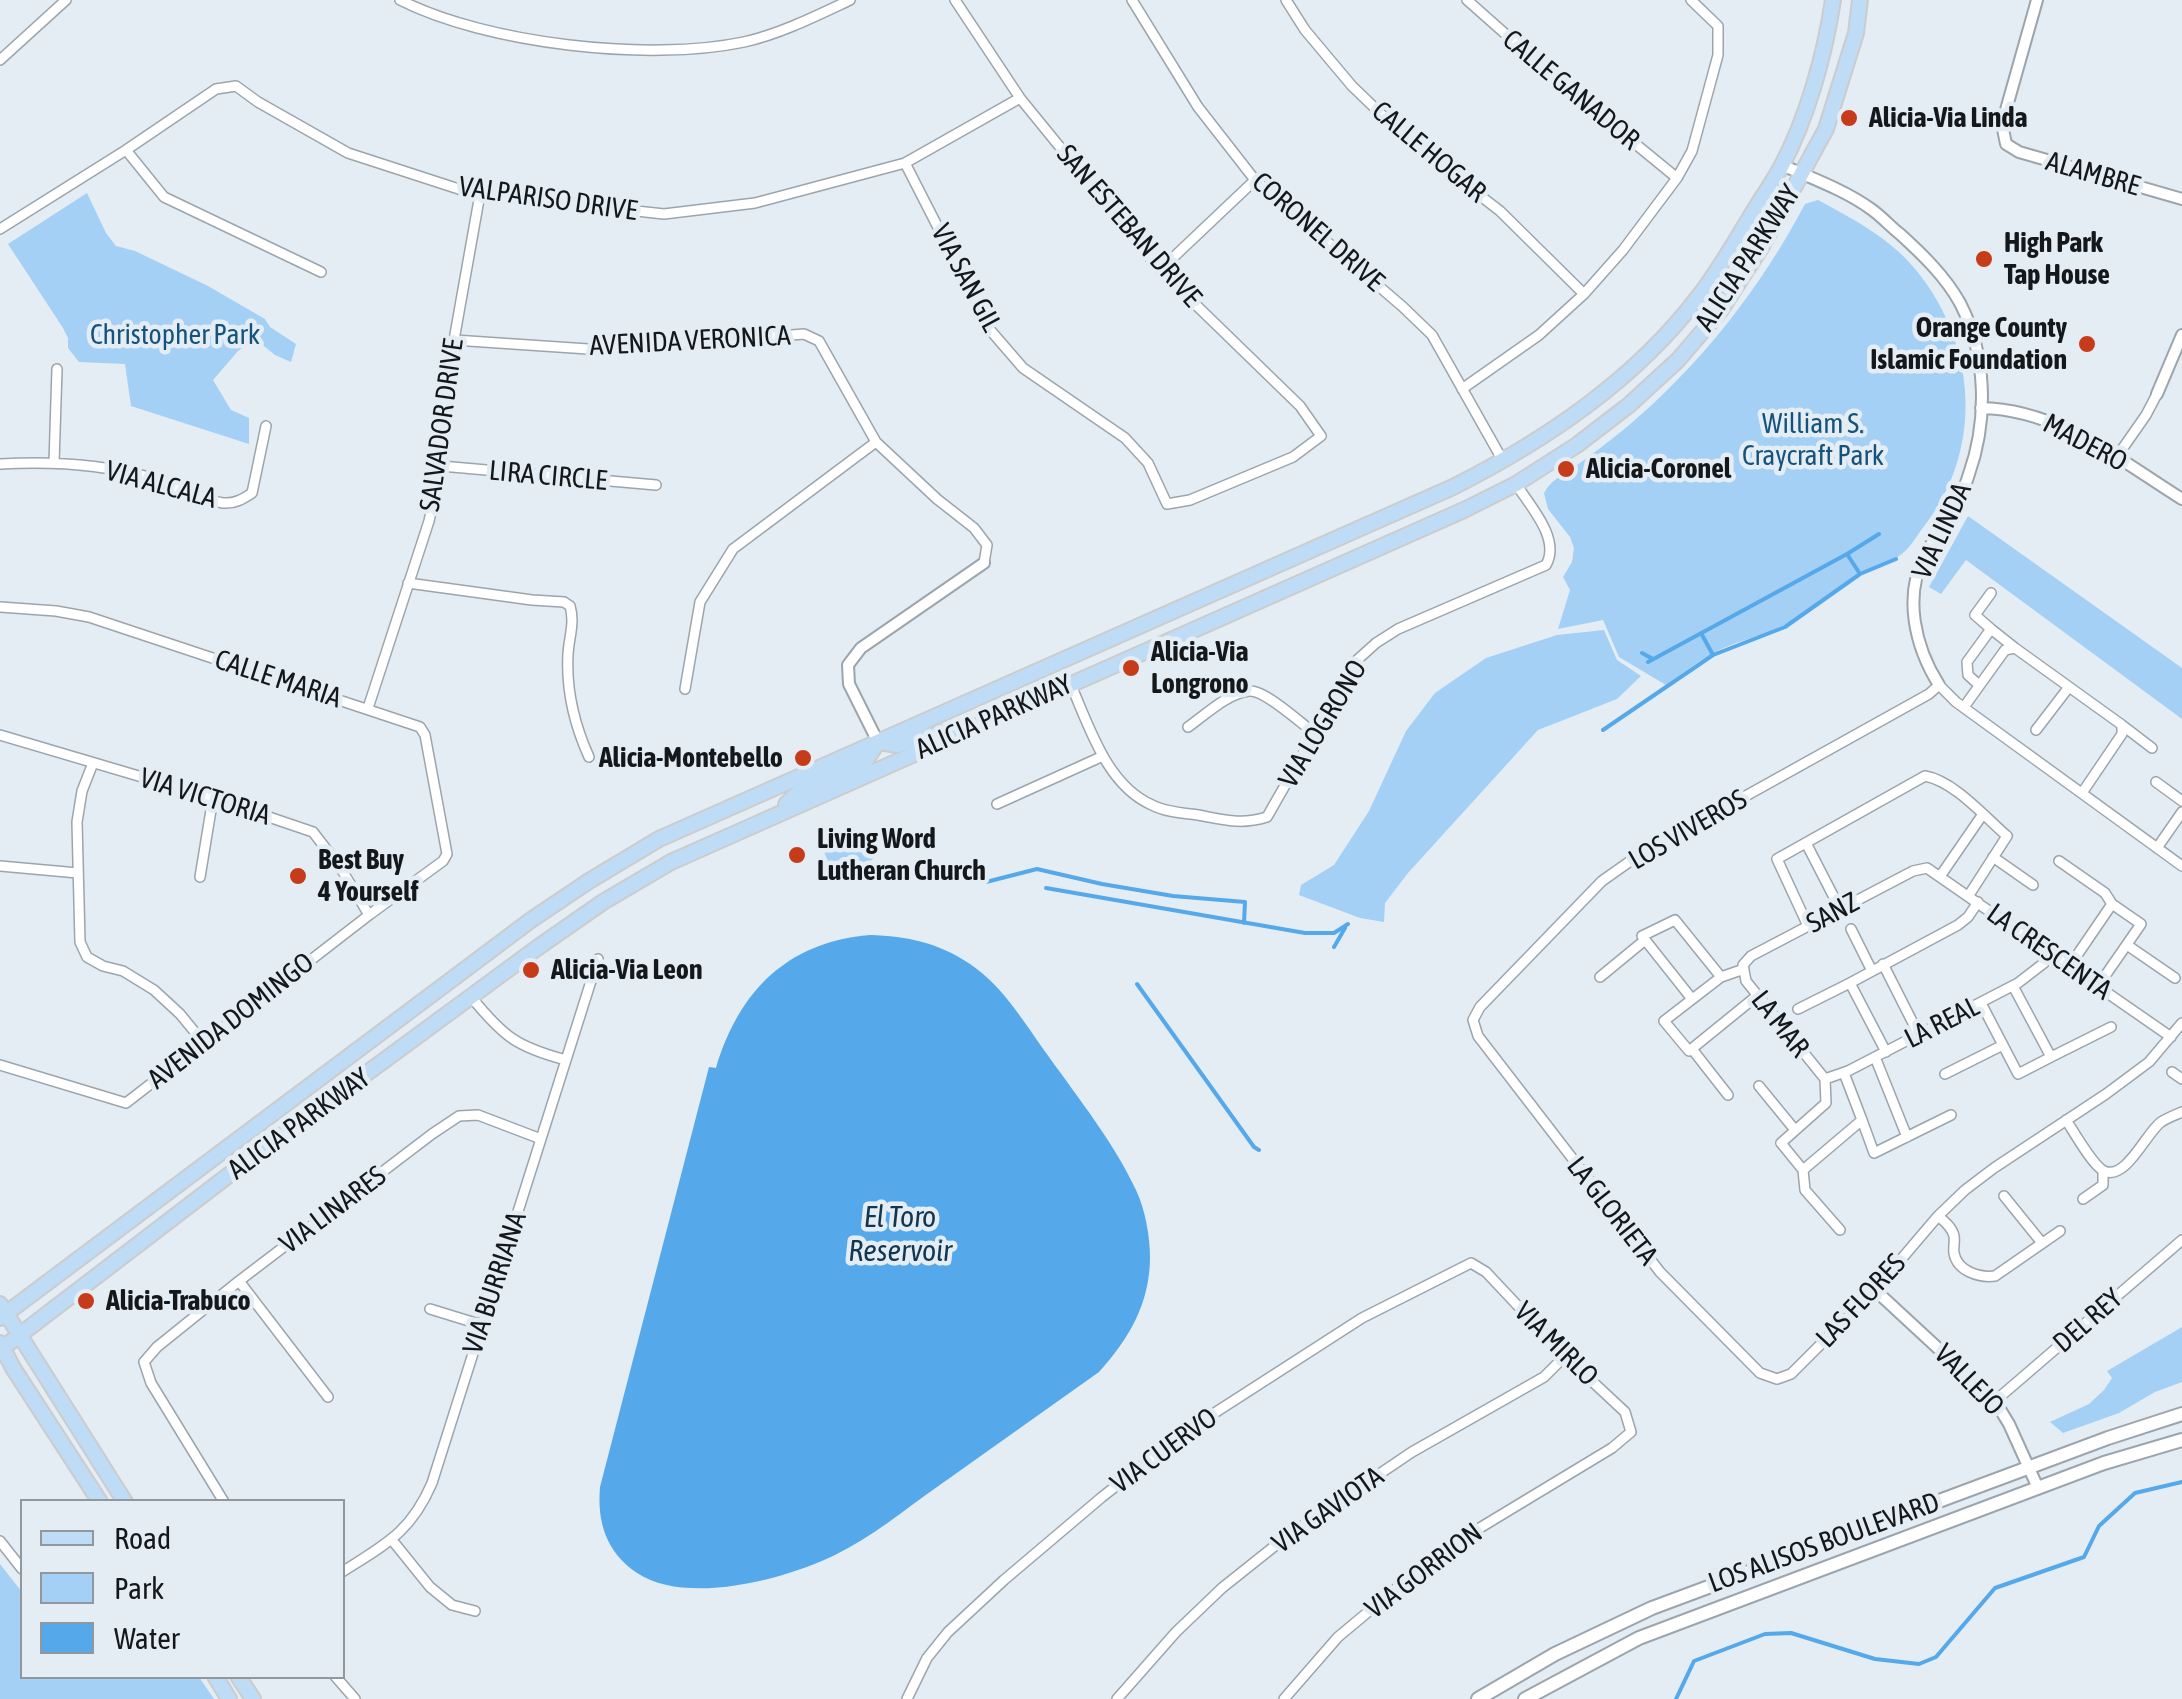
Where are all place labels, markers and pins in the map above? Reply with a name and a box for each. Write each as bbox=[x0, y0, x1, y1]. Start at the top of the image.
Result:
place label: Alicia-Via Linda bbox=[1869, 101, 2028, 135]
marker: Alicia-Via Linda bbox=[1838, 107, 1860, 129]
place label: High Park Tap House bbox=[2004, 226, 2110, 292]
marker: High Park Tap House bbox=[1973, 248, 1995, 270]
place label: Orange County Islamic Foundation bbox=[1870, 311, 2067, 377]
marker: Orange County Islamic Foundation bbox=[2076, 333, 2098, 355]
place label: Alicia-Coronel bbox=[1586, 452, 1731, 486]
marker: Alicia-Coronel bbox=[1555, 458, 1577, 480]
place label: Alicia-Via Longrono bbox=[1151, 635, 1249, 701]
marker: Alicia-Via Longrono bbox=[1120, 657, 1142, 679]
place label: Alicia-Montebello bbox=[599, 741, 783, 775]
marker: Alicia-Montebello bbox=[792, 747, 814, 769]
place label: Living Word Lutheran Church bbox=[817, 822, 986, 888]
place label: Best Buy 4 Yourself bbox=[318, 843, 418, 909]
marker: Living Word Lutheran Church bbox=[786, 844, 808, 866]
marker: Best Buy 4 Yourself bbox=[287, 865, 309, 887]
place label: Alicia-Via Leon bbox=[551, 953, 703, 987]
marker: Alicia-Via Leon bbox=[520, 959, 542, 981]
place label: Alicia-Trabuco bbox=[106, 1284, 251, 1318]
marker: Alicia-Trabuco bbox=[75, 1290, 97, 1312]

